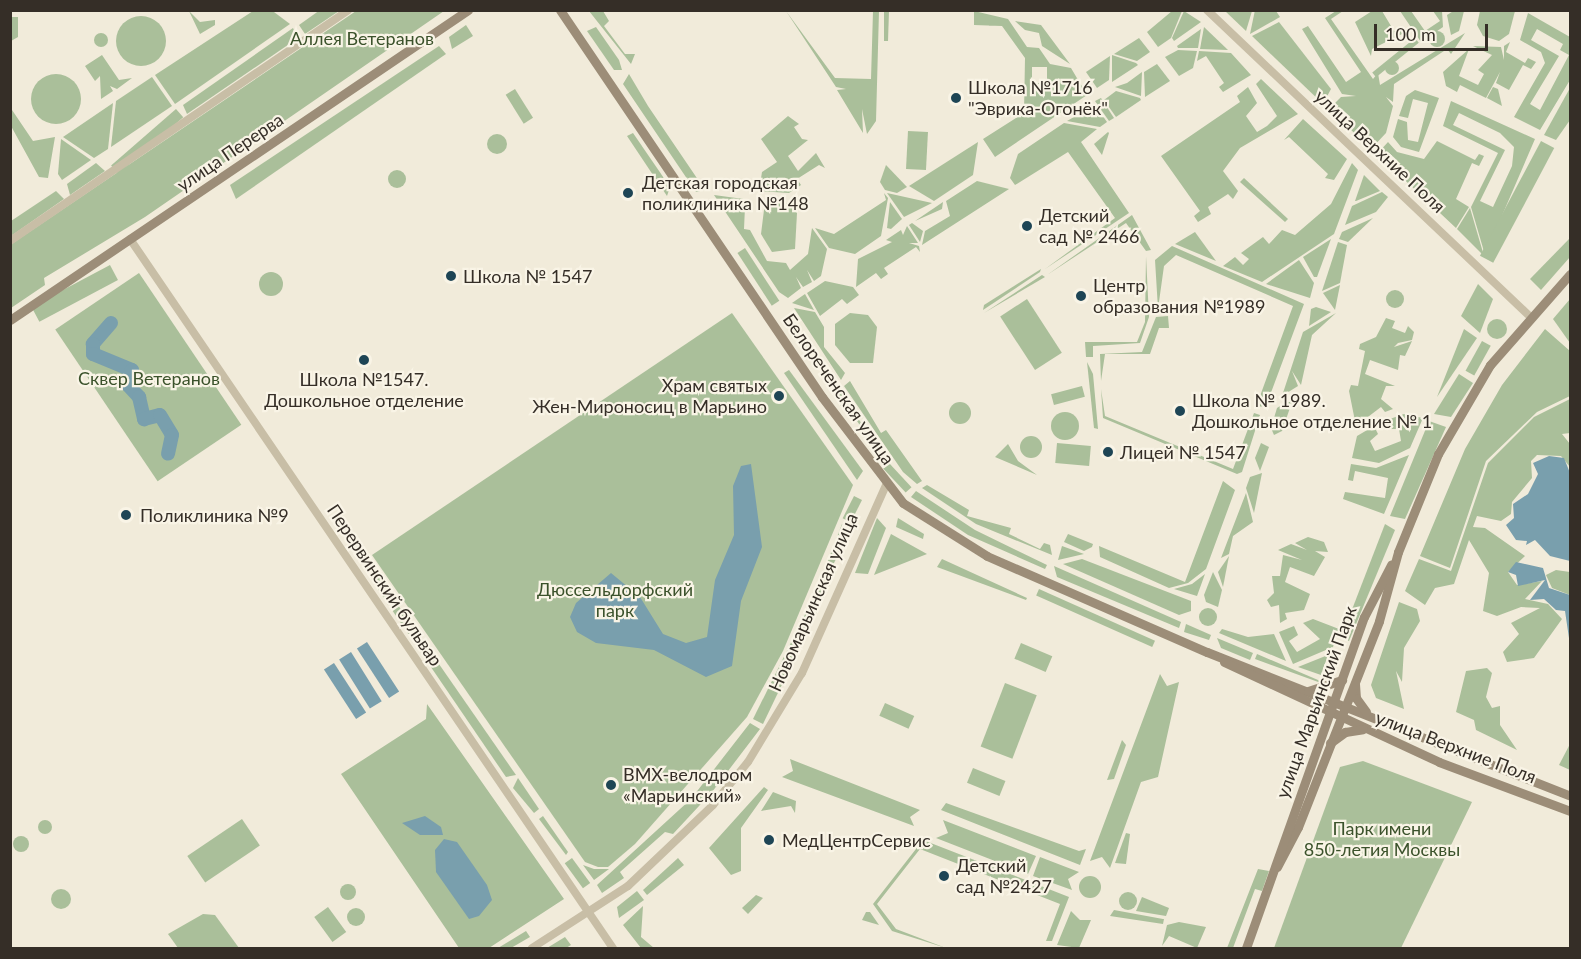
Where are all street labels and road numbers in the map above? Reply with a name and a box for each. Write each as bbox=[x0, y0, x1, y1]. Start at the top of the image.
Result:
street label: улица Верхние Поля bbox=[1310, 85, 1450, 217]
street label: улица Перерва bbox=[173, 108, 287, 196]
street label: Белореченская улица bbox=[779, 309, 899, 469]
street label: Перервинский бульвар bbox=[323, 500, 447, 670]
street label: Новомарьинская улица bbox=[764, 509, 862, 695]
street label: улица Марьинский Парк bbox=[1271, 603, 1361, 801]
street label: улица Верхние Поля bbox=[1373, 706, 1539, 788]

